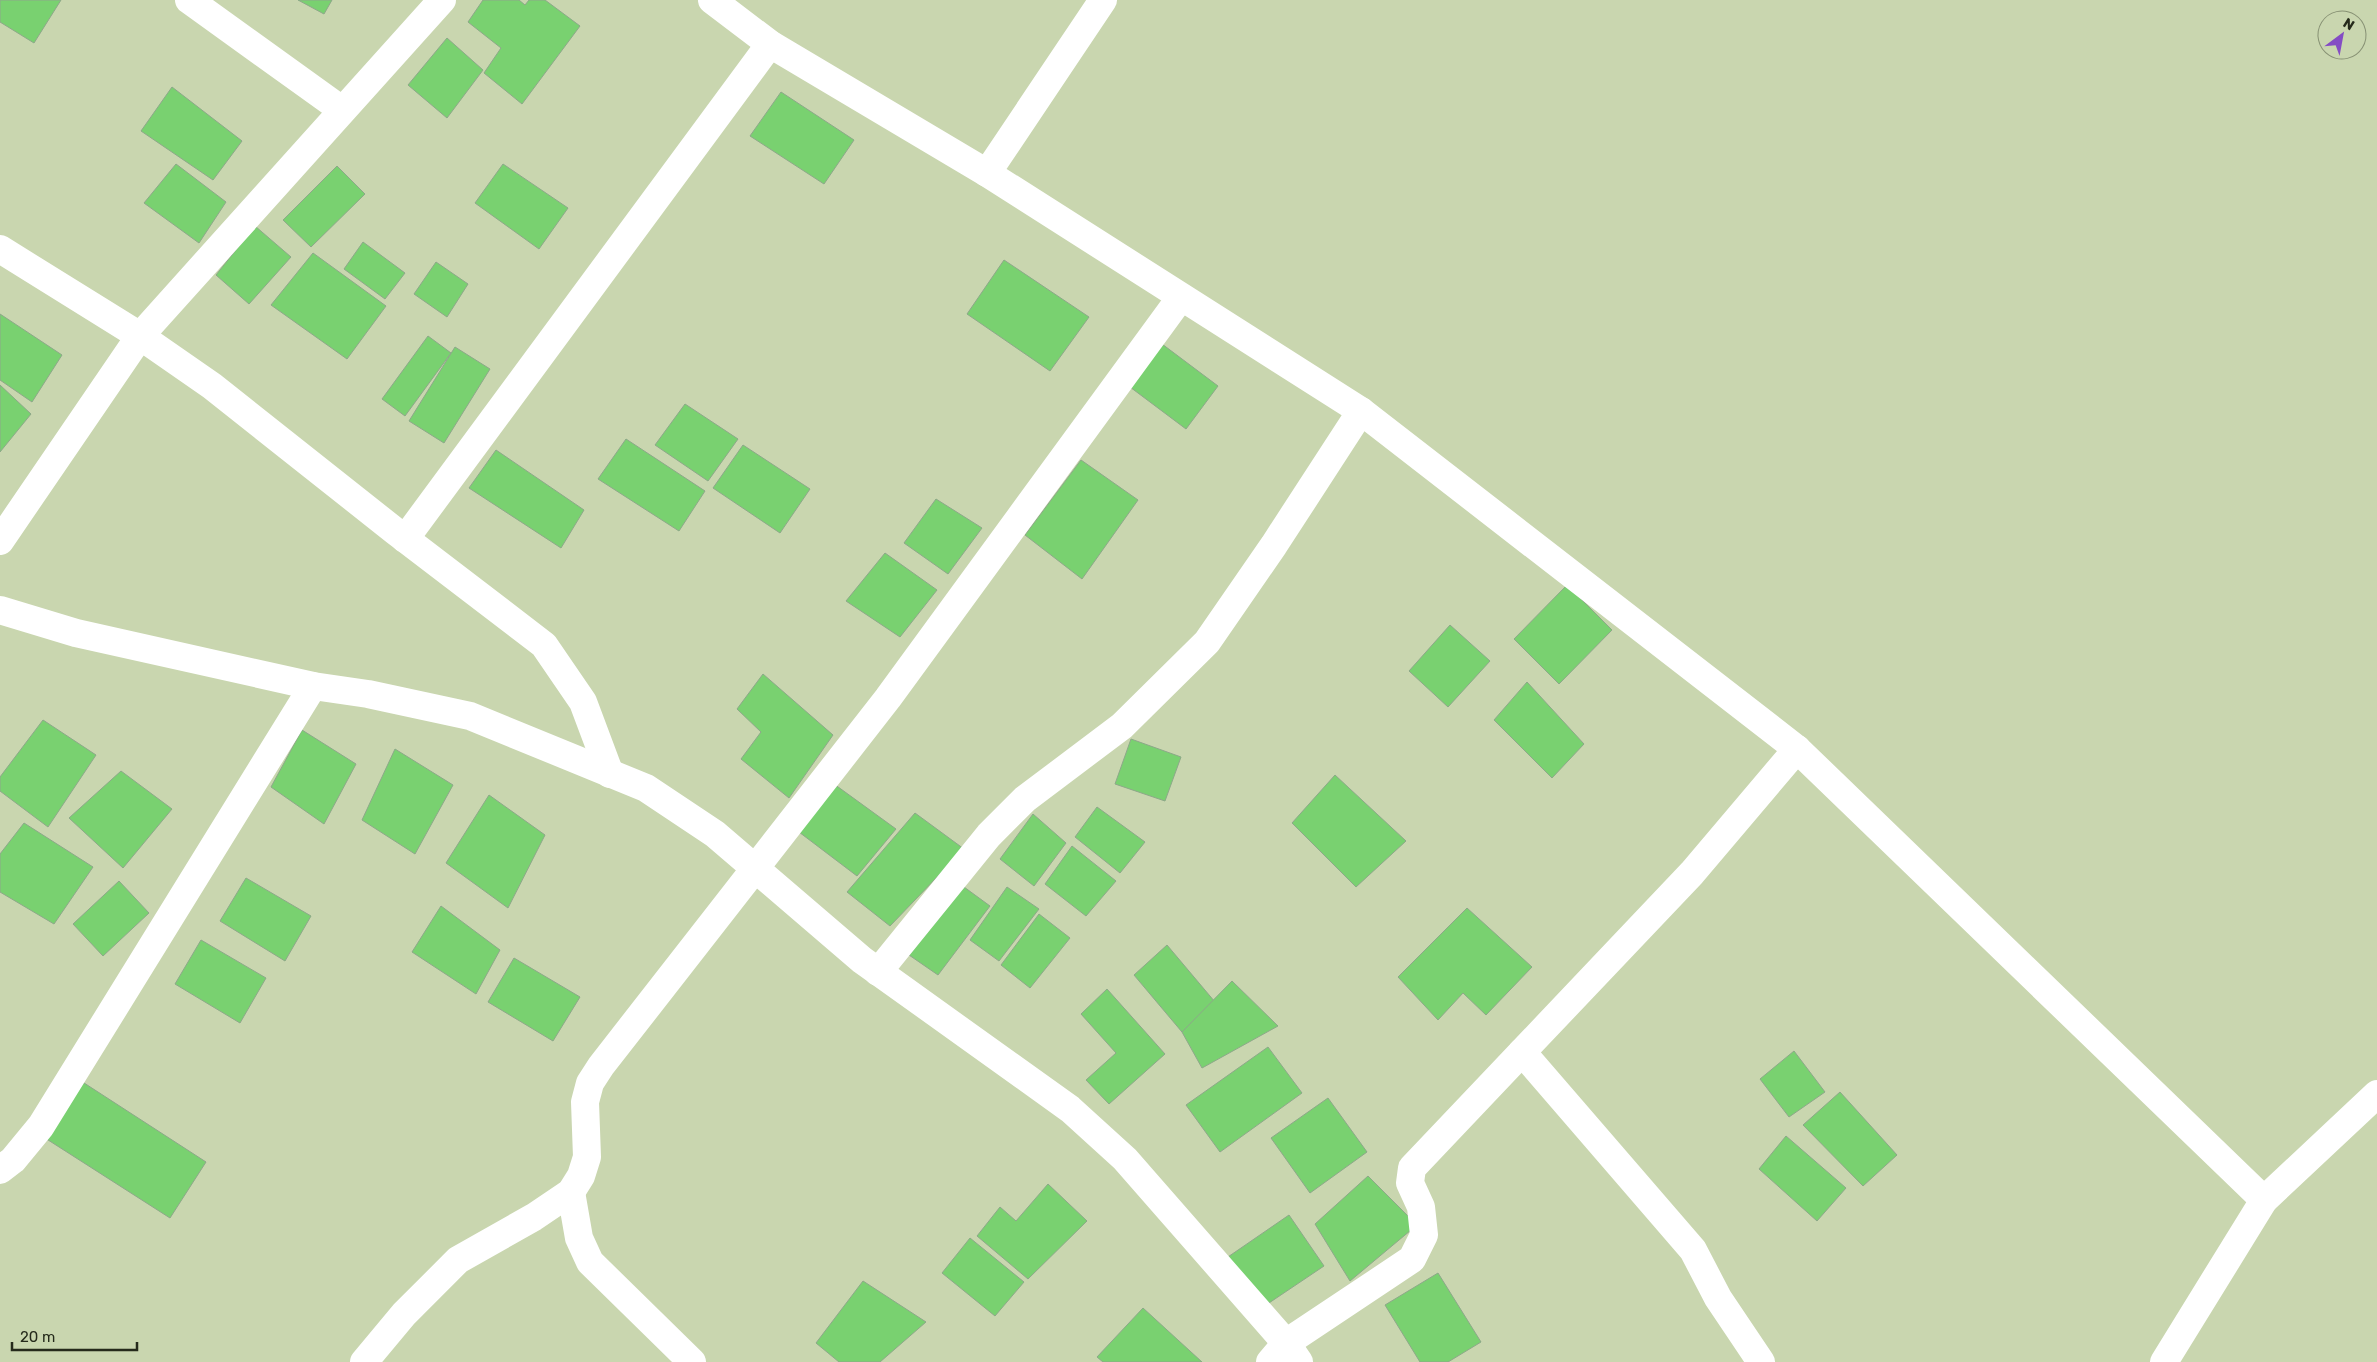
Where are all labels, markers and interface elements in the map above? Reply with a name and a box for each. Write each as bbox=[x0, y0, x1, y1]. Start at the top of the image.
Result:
north arrow bbox=[2317, 10, 2367, 60]
text: N bbox=[2340, 15, 2357, 34]
scale bar bbox=[12, 1320, 138, 1352]
text: 20 m bbox=[20, 1328, 55, 1346]

